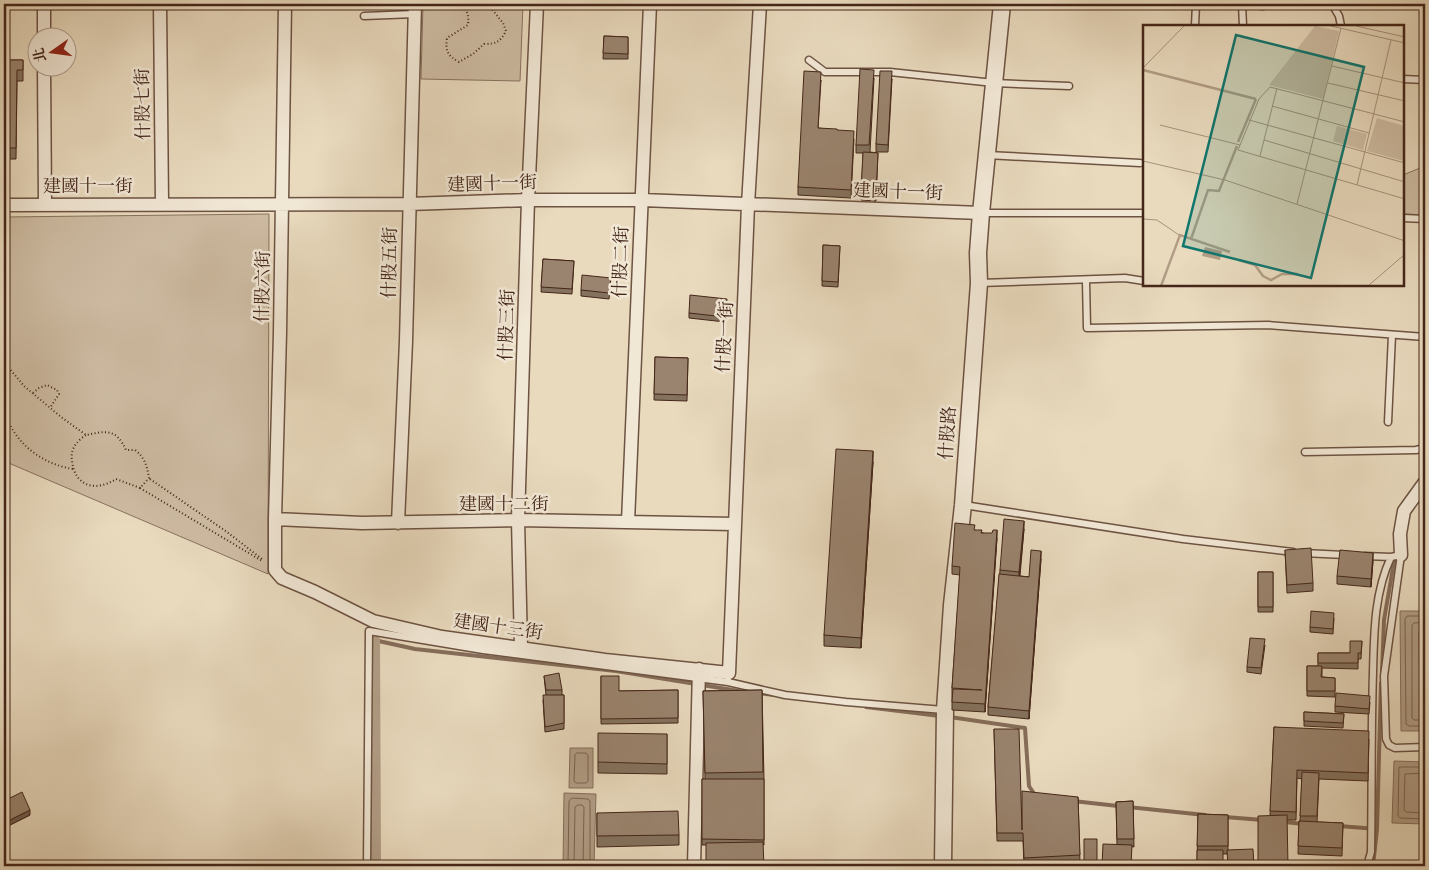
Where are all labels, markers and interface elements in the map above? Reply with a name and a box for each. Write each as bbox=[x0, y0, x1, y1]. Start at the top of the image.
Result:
inset map bbox=[1143, 25, 1404, 286]
north arrow bbox=[28, 28, 78, 78]
text: 北 bbox=[29, 46, 51, 64]
street label: 什股七街 bbox=[130, 68, 156, 140]
street label: 建國十一街 bbox=[447, 170, 537, 198]
street label: 建國十一街 bbox=[43, 174, 133, 199]
street label: 建國十一街 bbox=[853, 178, 943, 206]
street label: 什股二街 bbox=[607, 226, 635, 298]
street label: 什股五街 bbox=[377, 227, 403, 299]
street label: 什股六街 bbox=[250, 251, 276, 323]
street label: 什股三街 bbox=[493, 289, 521, 361]
street label: 什股一街 bbox=[711, 300, 739, 374]
street label: 什股路 bbox=[934, 405, 962, 461]
street label: 建國十二街 bbox=[459, 492, 549, 517]
street label: 建國十三街 bbox=[452, 608, 544, 646]

